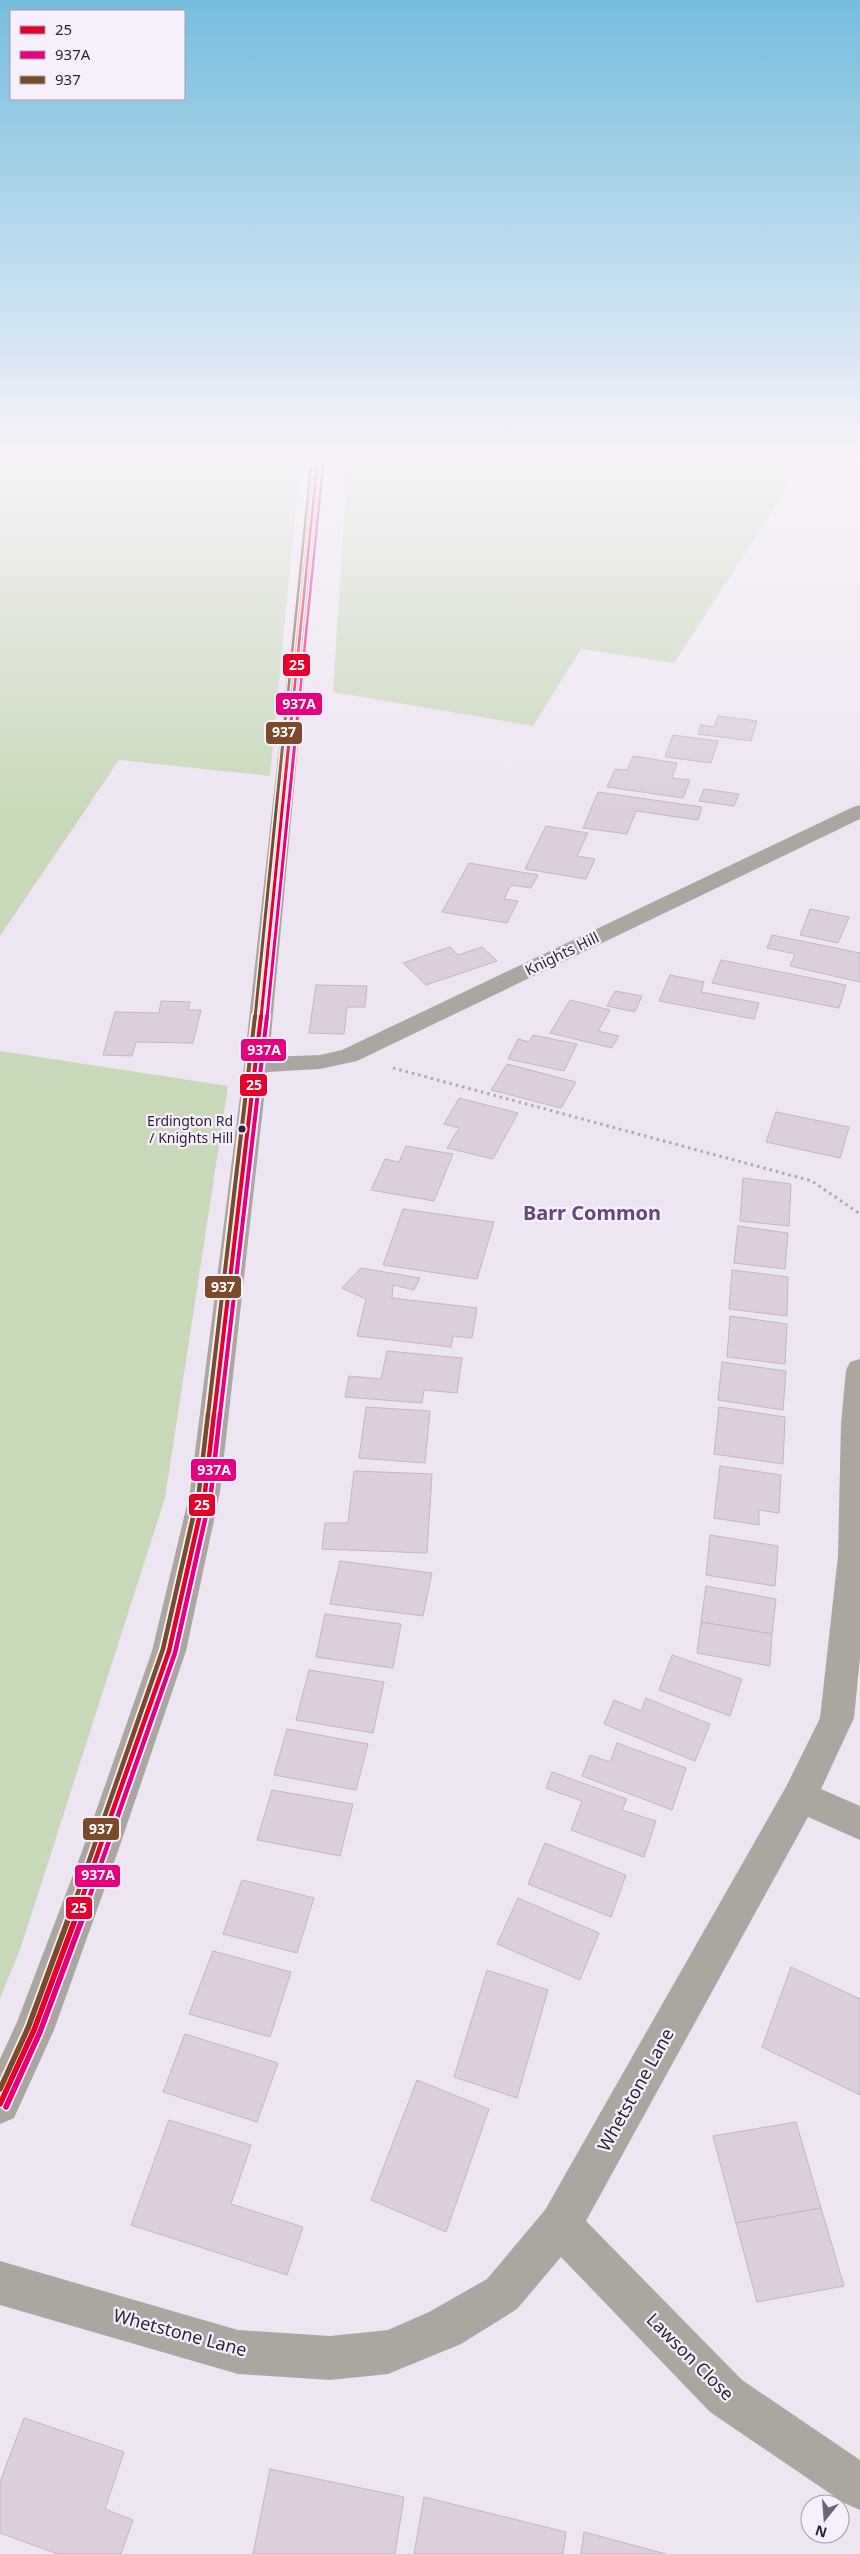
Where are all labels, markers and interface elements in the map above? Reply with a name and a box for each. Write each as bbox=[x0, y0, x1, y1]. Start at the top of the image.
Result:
legend bbox=[10, 10, 185, 100]
text: 25 bbox=[55, 19, 72, 39]
text: 937A bbox=[55, 44, 91, 64]
text: 937 bbox=[55, 69, 81, 89]
line badge: 25 bbox=[282, 653, 311, 677]
text: 25 bbox=[289, 655, 305, 674]
line badge: 937A bbox=[275, 692, 323, 716]
text: 937A bbox=[282, 694, 316, 713]
line badge: 937 bbox=[265, 721, 303, 745]
text: 937 bbox=[272, 722, 296, 741]
street label: Knights Hill bbox=[521, 927, 602, 980]
line badge: 937A bbox=[240, 1038, 287, 1062]
text: 937A bbox=[247, 1040, 281, 1059]
line badge: 25 bbox=[239, 1073, 268, 1097]
text: 25 bbox=[246, 1075, 262, 1094]
place label: Erdington Rd / Knights Hill bbox=[147, 1111, 233, 1147]
marker: Erdington Rd / Knights Hill bbox=[237, 1124, 247, 1134]
district label: Barr Common bbox=[523, 1199, 661, 1226]
line badge: 937 bbox=[204, 1275, 242, 1299]
text: 937 bbox=[211, 1277, 235, 1296]
line badge: 937A bbox=[190, 1458, 237, 1482]
text: 937A bbox=[197, 1460, 231, 1479]
line badge: 25 bbox=[188, 1493, 216, 1517]
text: 25 bbox=[194, 1495, 210, 1514]
line badge: 937 bbox=[82, 1817, 120, 1841]
text: 937 bbox=[89, 1819, 113, 1838]
line badge: 937A bbox=[74, 1864, 121, 1888]
text: 937A bbox=[81, 1865, 115, 1884]
line badge: 25 bbox=[65, 1896, 93, 1920]
text: 25 bbox=[71, 1898, 87, 1917]
street label: Whetstone Lane bbox=[591, 2024, 679, 2155]
street label: Whetstone Lane bbox=[111, 2303, 250, 2361]
street label: Lawson Close bbox=[642, 2307, 740, 2405]
north arrow bbox=[800, 2494, 850, 2544]
text: N bbox=[813, 2521, 829, 2543]

